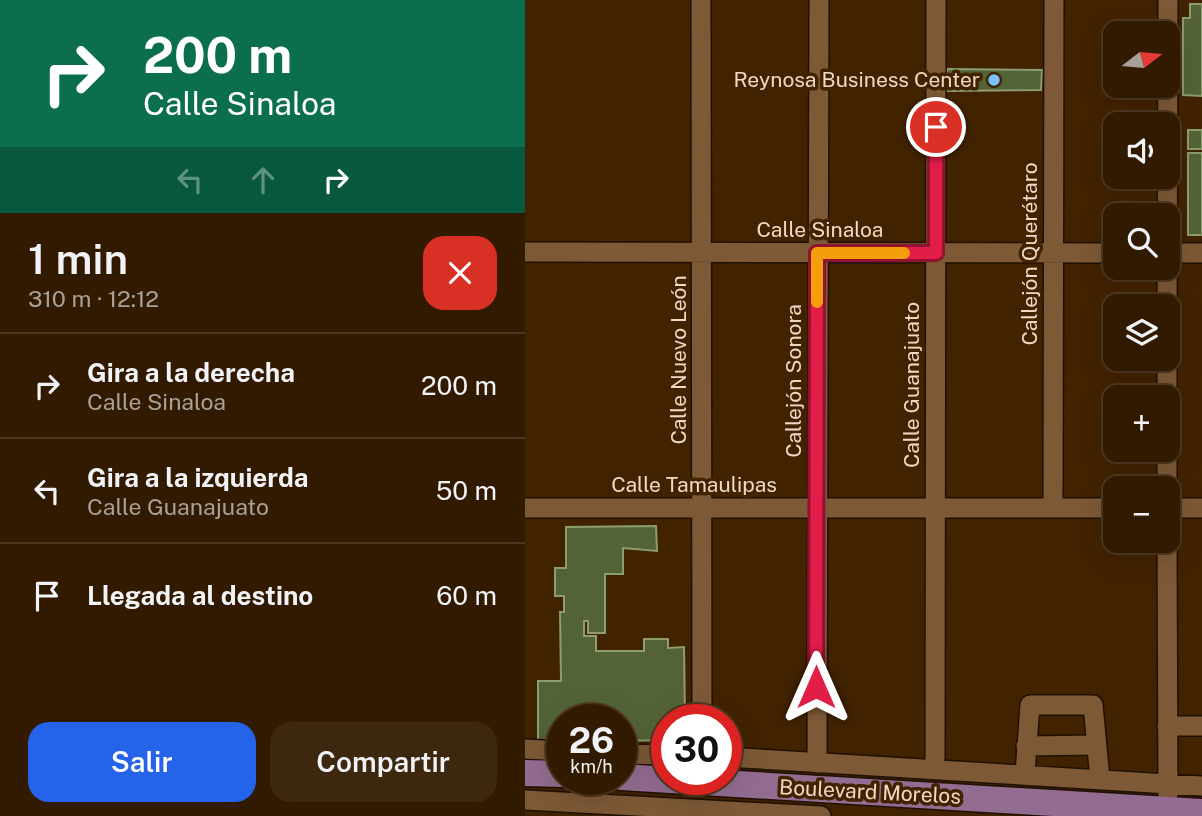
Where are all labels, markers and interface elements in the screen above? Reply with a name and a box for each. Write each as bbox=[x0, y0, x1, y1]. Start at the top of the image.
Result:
north arrow bbox=[1103, 21, 1179, 98]
map controls bbox=[1103, 21, 1180, 553]
text: 200 m bbox=[143, 26, 292, 84]
icon: right bbox=[28, 28, 119, 119]
place label: Reynosa Business Center bbox=[733, 67, 980, 92]
marker: Reynosa Business Center bbox=[986, 72, 1002, 88]
text: Calle Sinaloa bbox=[143, 85, 336, 122]
pin bbox=[906, 97, 966, 157]
icon: arrive bbox=[917, 108, 955, 146]
button: sound bbox=[1103, 112, 1180, 189]
icon: left bbox=[171, 161, 209, 199]
icon: ahead bbox=[244, 161, 282, 199]
icon: right bbox=[317, 161, 355, 199]
street label: Callejón Querétaro bbox=[1017, 162, 1042, 346]
button: search bbox=[1103, 203, 1180, 280]
street label: Calle Sinaloa bbox=[757, 217, 883, 242]
text: 1 min bbox=[28, 234, 128, 283]
button: close bbox=[423, 236, 497, 310]
street label: Calle Nuevo León bbox=[666, 275, 691, 445]
text: 310 m · 12:12 bbox=[28, 285, 159, 312]
button: layers bbox=[1103, 294, 1180, 371]
street label: Calle Guanajuato bbox=[899, 302, 924, 468]
street label: Callejón Sonora bbox=[781, 304, 806, 458]
text: Gira a la derecha bbox=[87, 357, 295, 388]
icon: right bbox=[28, 367, 66, 405]
text: 200 m bbox=[421, 370, 497, 401]
button: + bbox=[1103, 385, 1180, 462]
text: Calle Sinaloa bbox=[87, 388, 226, 415]
text: Gira a la izquierda bbox=[87, 462, 309, 493]
icon: left bbox=[28, 472, 66, 510]
street label: Calle Tamaulipas bbox=[611, 472, 777, 497]
text: 50 m bbox=[436, 475, 497, 506]
button: − bbox=[1103, 476, 1180, 553]
text: Calle Guanajuato bbox=[87, 493, 269, 520]
icon: arrive bbox=[28, 577, 66, 615]
text: Llegada al destino bbox=[87, 580, 313, 611]
text: 60 m bbox=[436, 580, 497, 611]
position arrow bbox=[779, 650, 853, 724]
speed limit sign: 30 bbox=[651, 704, 742, 795]
text: 26 bbox=[569, 720, 614, 761]
button: Salir bbox=[28, 722, 256, 802]
button: Compartir bbox=[270, 722, 497, 802]
text: km/h bbox=[570, 756, 613, 777]
street label: Boulevard Morelos bbox=[778, 774, 962, 809]

